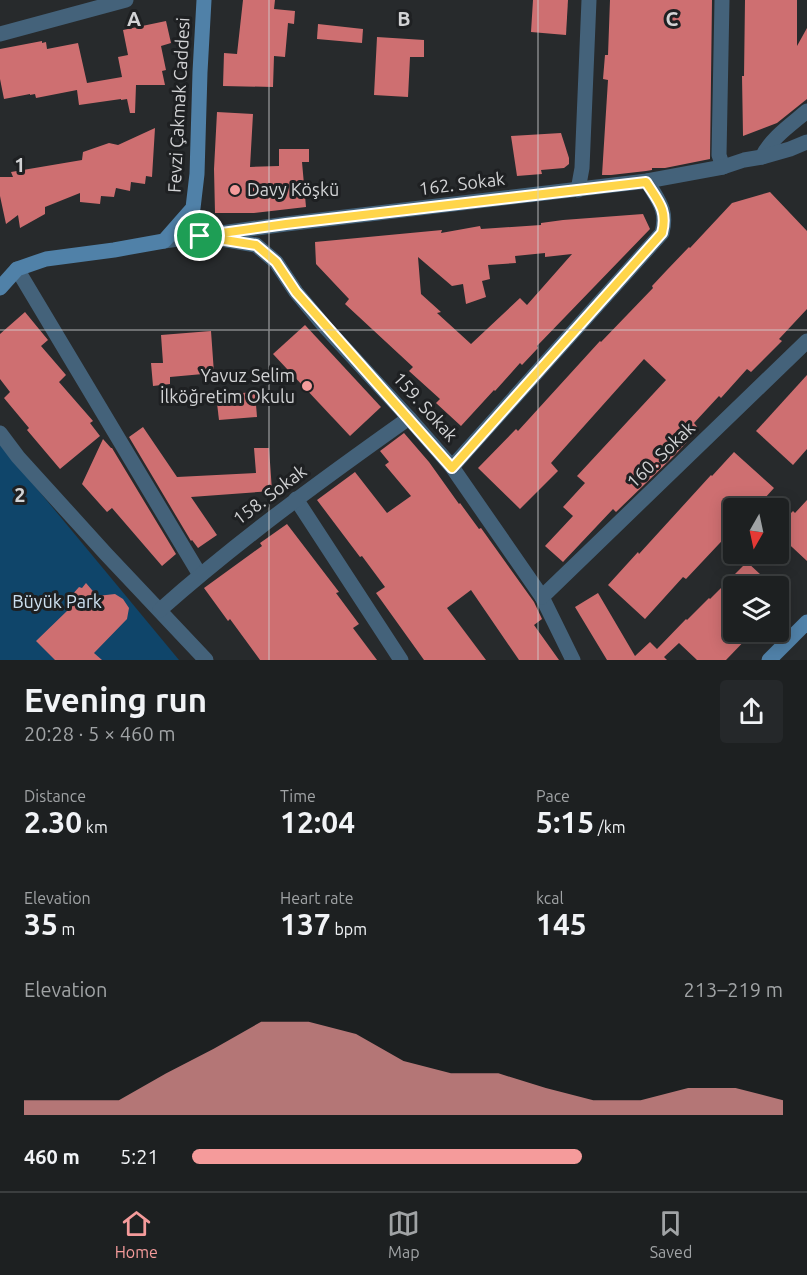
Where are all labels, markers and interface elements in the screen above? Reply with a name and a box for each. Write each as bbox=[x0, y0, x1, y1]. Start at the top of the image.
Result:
text: A bbox=[127, 7, 141, 30]
text: B bbox=[397, 7, 411, 30]
text: C bbox=[666, 7, 679, 30]
street label: Fevzi Çakmak Caddesi bbox=[163, 17, 193, 193]
text: 1 bbox=[14, 153, 26, 176]
street label: 162. Sokak bbox=[418, 168, 506, 198]
place label: Davy Köşkü bbox=[247, 179, 339, 199]
marker: Davy Köşkü bbox=[228, 183, 242, 197]
pin bbox=[174, 210, 225, 261]
icon: arrive bbox=[183, 219, 216, 252]
place label: Yavuz Selim İlköğretim Okulu bbox=[160, 365, 295, 406]
street label: 159. Sokak bbox=[389, 368, 462, 445]
marker: Yavuz Selim İlköğretim Okulu bbox=[300, 379, 314, 393]
street label: 160. Sokak bbox=[622, 417, 698, 491]
street label: 158. Sokak bbox=[229, 460, 310, 528]
text: 2 bbox=[14, 483, 26, 506]
north arrow bbox=[723, 498, 789, 564]
map controls bbox=[723, 498, 789, 642]
button: layers bbox=[723, 576, 789, 642]
park label: Büyük Park bbox=[12, 591, 102, 611]
button: share bbox=[720, 680, 783, 743]
text: Evening run bbox=[24, 681, 207, 718]
text: 20:28 · 5 × 460 m bbox=[24, 722, 176, 745]
text: Distance bbox=[24, 787, 86, 805]
text: Time bbox=[280, 787, 316, 805]
text: Pace bbox=[536, 787, 570, 805]
text: 2.30 bbox=[24, 805, 82, 839]
text: 12:04 bbox=[280, 805, 355, 839]
text: 5:15 bbox=[536, 805, 594, 839]
text: km bbox=[82, 818, 108, 836]
text: /km bbox=[594, 818, 626, 836]
text: Elevation bbox=[24, 889, 91, 907]
text: Heart rate bbox=[280, 889, 354, 907]
text: kcal bbox=[536, 889, 564, 907]
text: 35 bbox=[24, 907, 58, 941]
text: 137 bbox=[280, 907, 331, 941]
text: 145 bbox=[536, 907, 587, 941]
text: m bbox=[58, 920, 75, 938]
text: bpm bbox=[331, 920, 367, 938]
text: Elevation bbox=[24, 978, 107, 1001]
text: 213–219 m bbox=[684, 978, 783, 1001]
text: 460 m bbox=[24, 1145, 80, 1168]
text: 5:21 bbox=[120, 1145, 159, 1168]
tab: Home bbox=[115, 1207, 158, 1261]
tab: Map bbox=[387, 1207, 420, 1261]
tab: Saved bbox=[650, 1207, 692, 1261]

